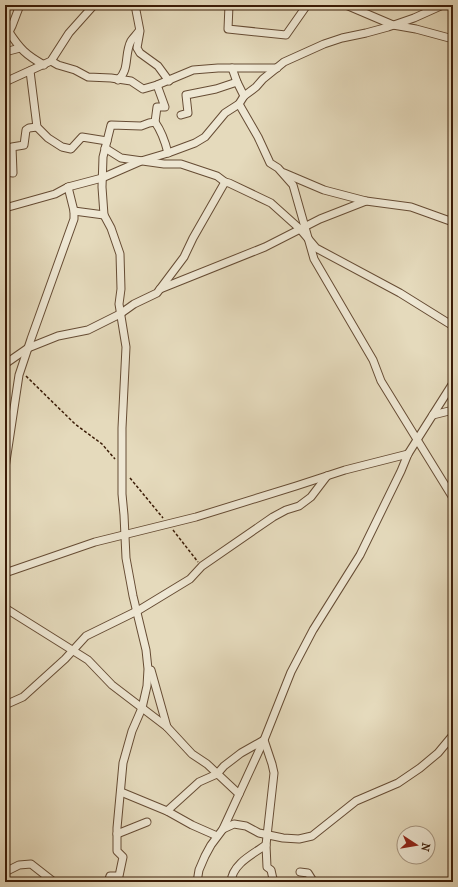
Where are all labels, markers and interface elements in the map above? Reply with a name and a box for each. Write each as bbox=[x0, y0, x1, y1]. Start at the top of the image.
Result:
north arrow bbox=[396, 825, 436, 865]
text: N bbox=[418, 842, 433, 853]

